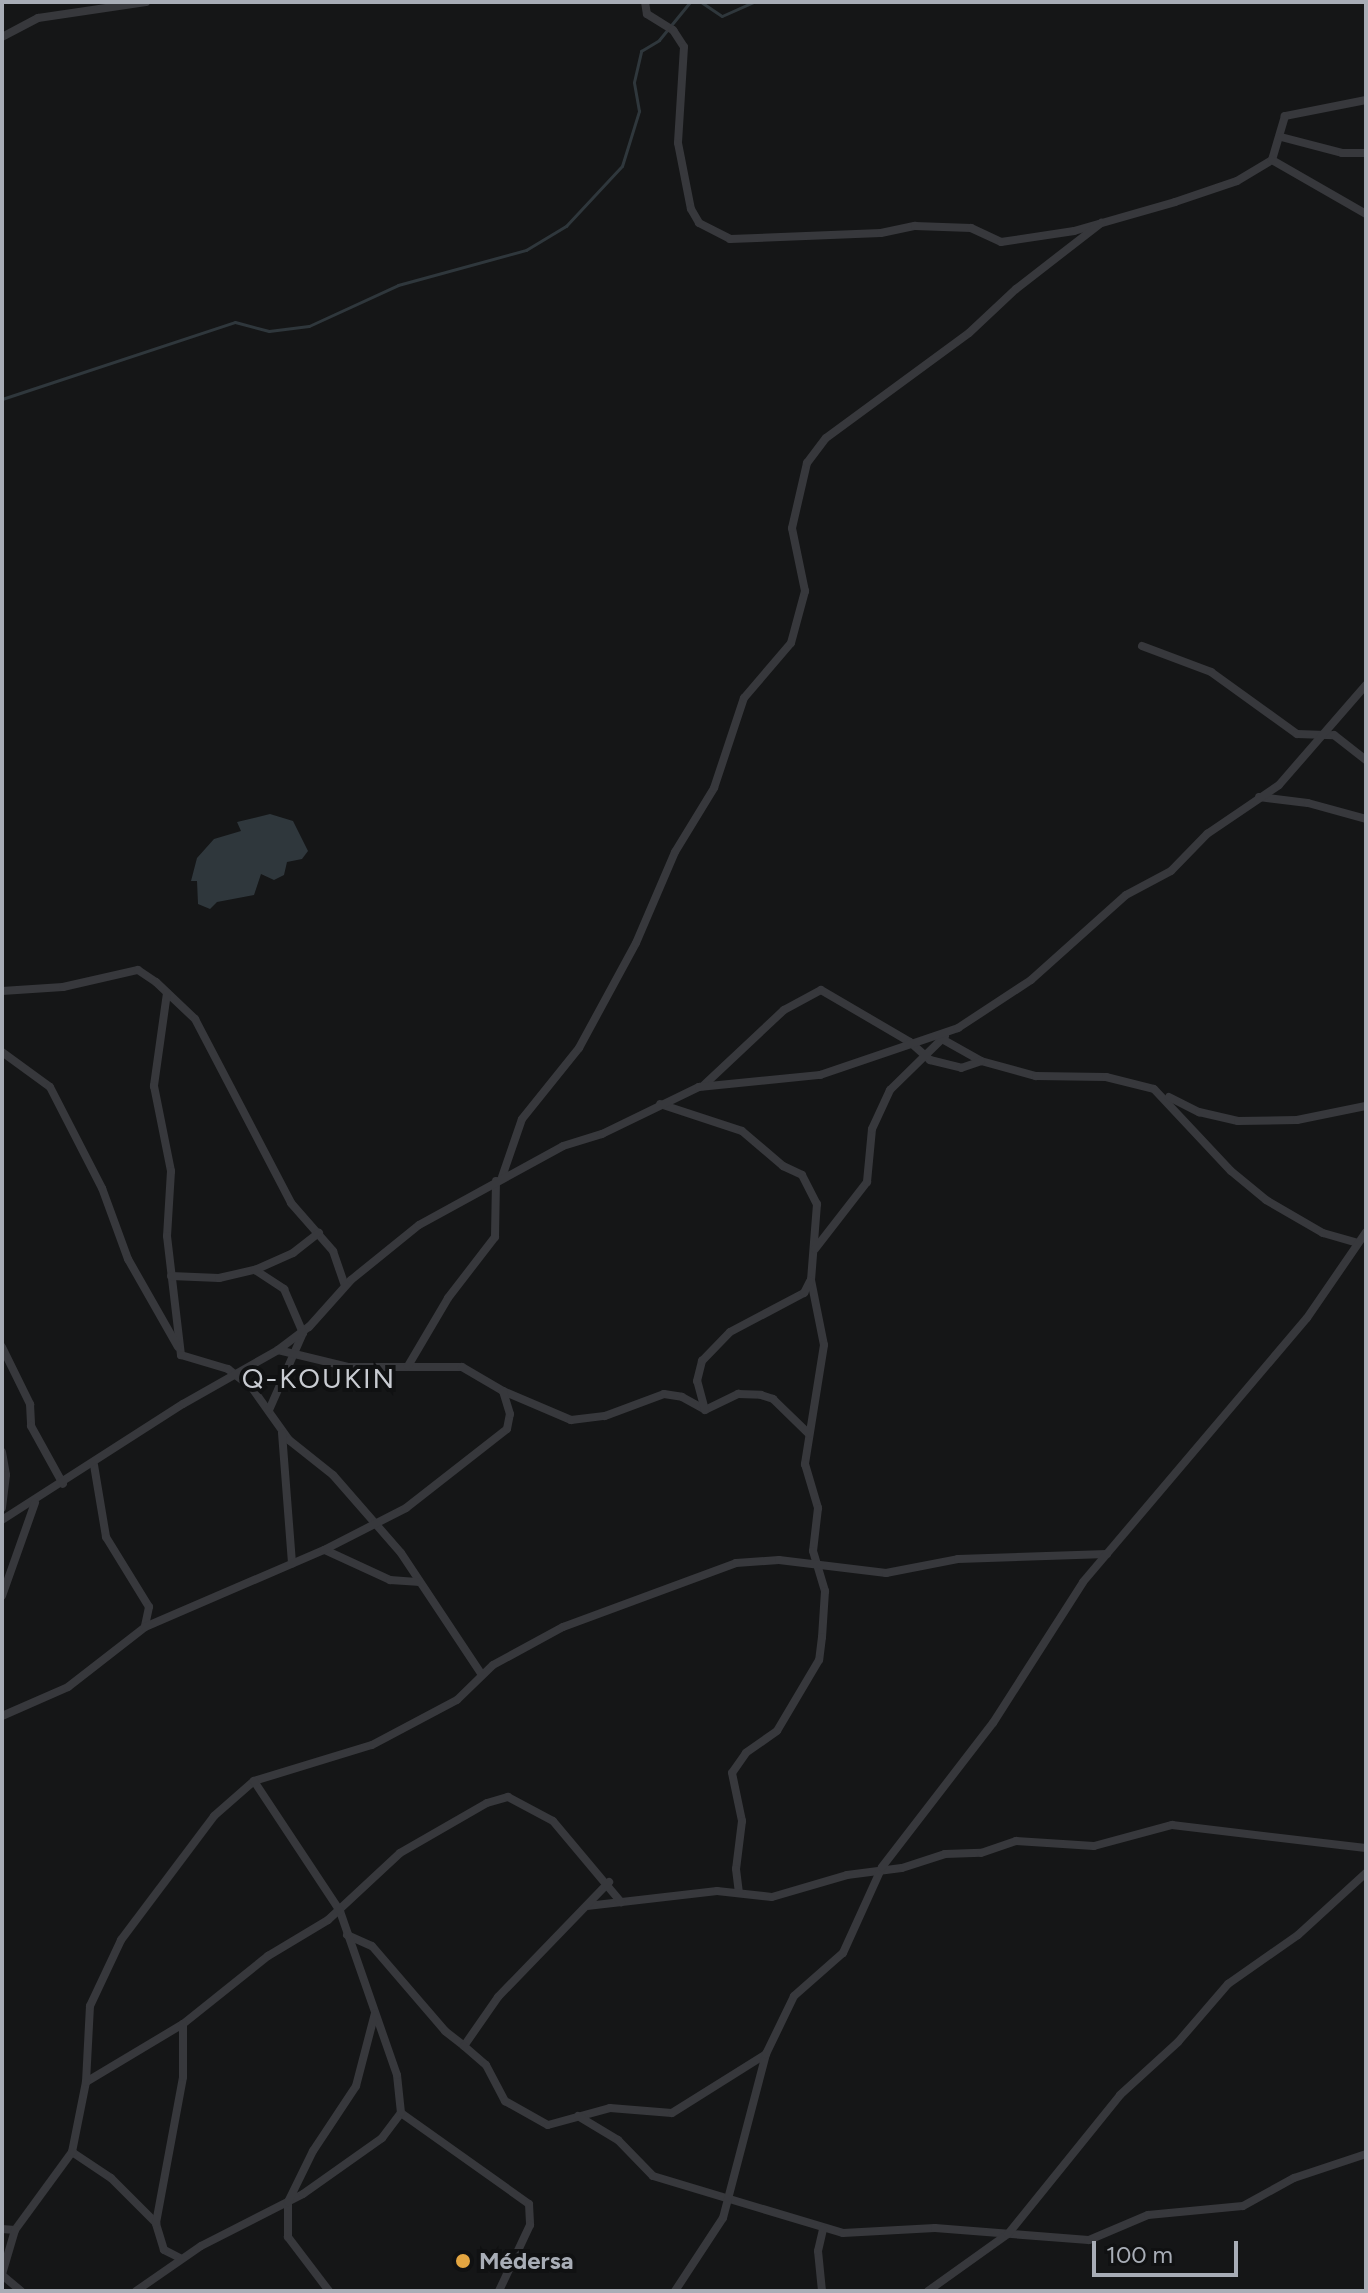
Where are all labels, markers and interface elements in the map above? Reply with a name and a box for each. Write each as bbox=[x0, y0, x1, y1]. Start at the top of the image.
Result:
district label: Q-KOUKIN bbox=[242, 1361, 396, 1395]
scale bar bbox=[1096, 2225, 1242, 2275]
text: 100 m bbox=[1106, 2240, 1173, 2269]
place label: Médersa bbox=[479, 2247, 574, 2275]
marker: Médersa bbox=[454, 2252, 472, 2270]

